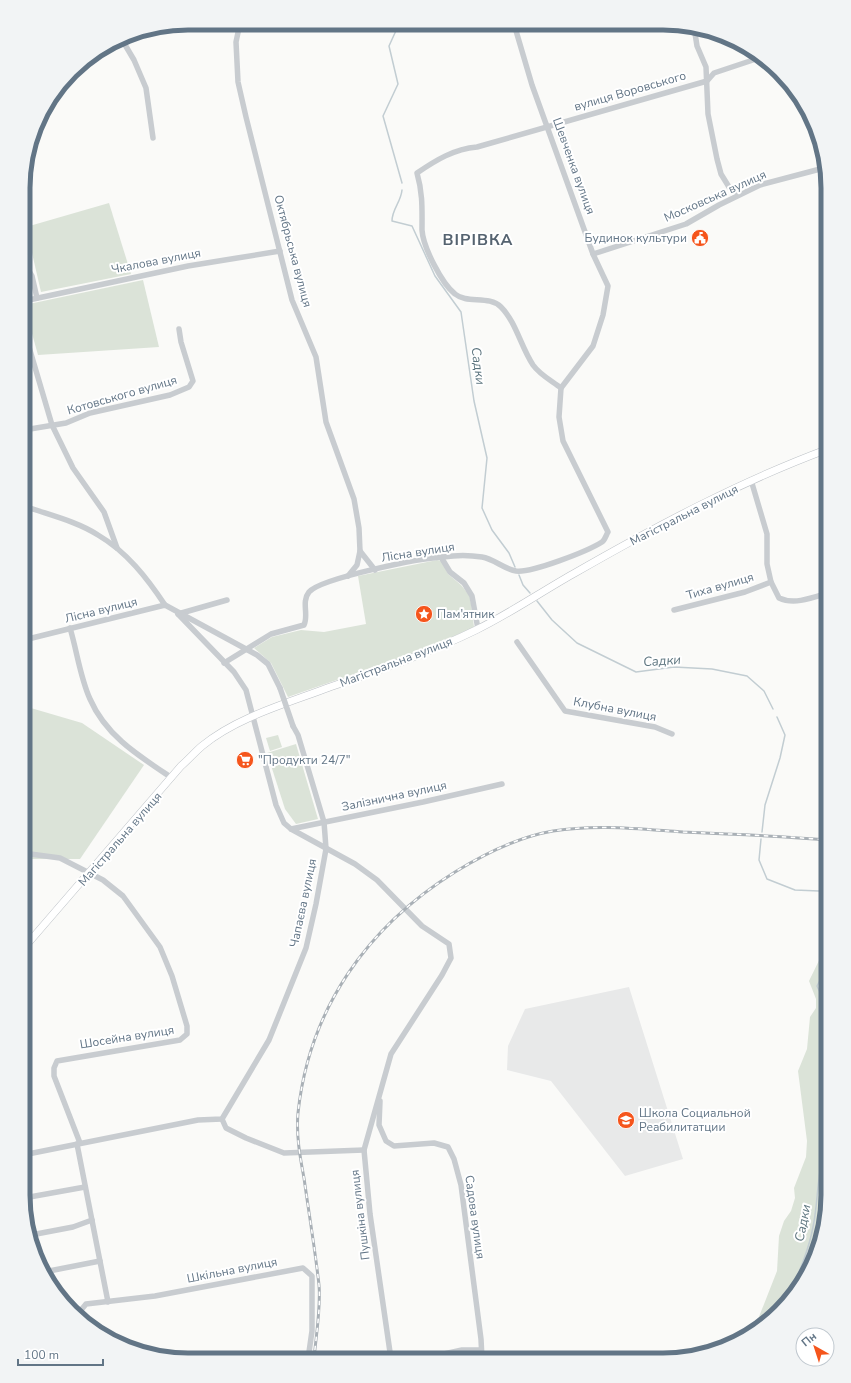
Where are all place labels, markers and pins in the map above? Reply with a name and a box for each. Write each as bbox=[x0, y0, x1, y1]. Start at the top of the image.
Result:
public building icon: Будинок культури bbox=[690, 228, 710, 248]
place label: Будинок культури bbox=[585, 230, 687, 246]
place icon: Пам'ятник bbox=[414, 604, 434, 624]
place label: Пам'ятник bbox=[437, 606, 495, 622]
supermarket icon: "Продукти 24/7" bbox=[235, 750, 255, 770]
place label: "Продукти 24/7" bbox=[258, 752, 351, 768]
place label: Школа Социальной Реабилитатции bbox=[639, 1105, 751, 1135]
school or university icon: Школа Социальной Реабилитатции bbox=[616, 1110, 636, 1130]

